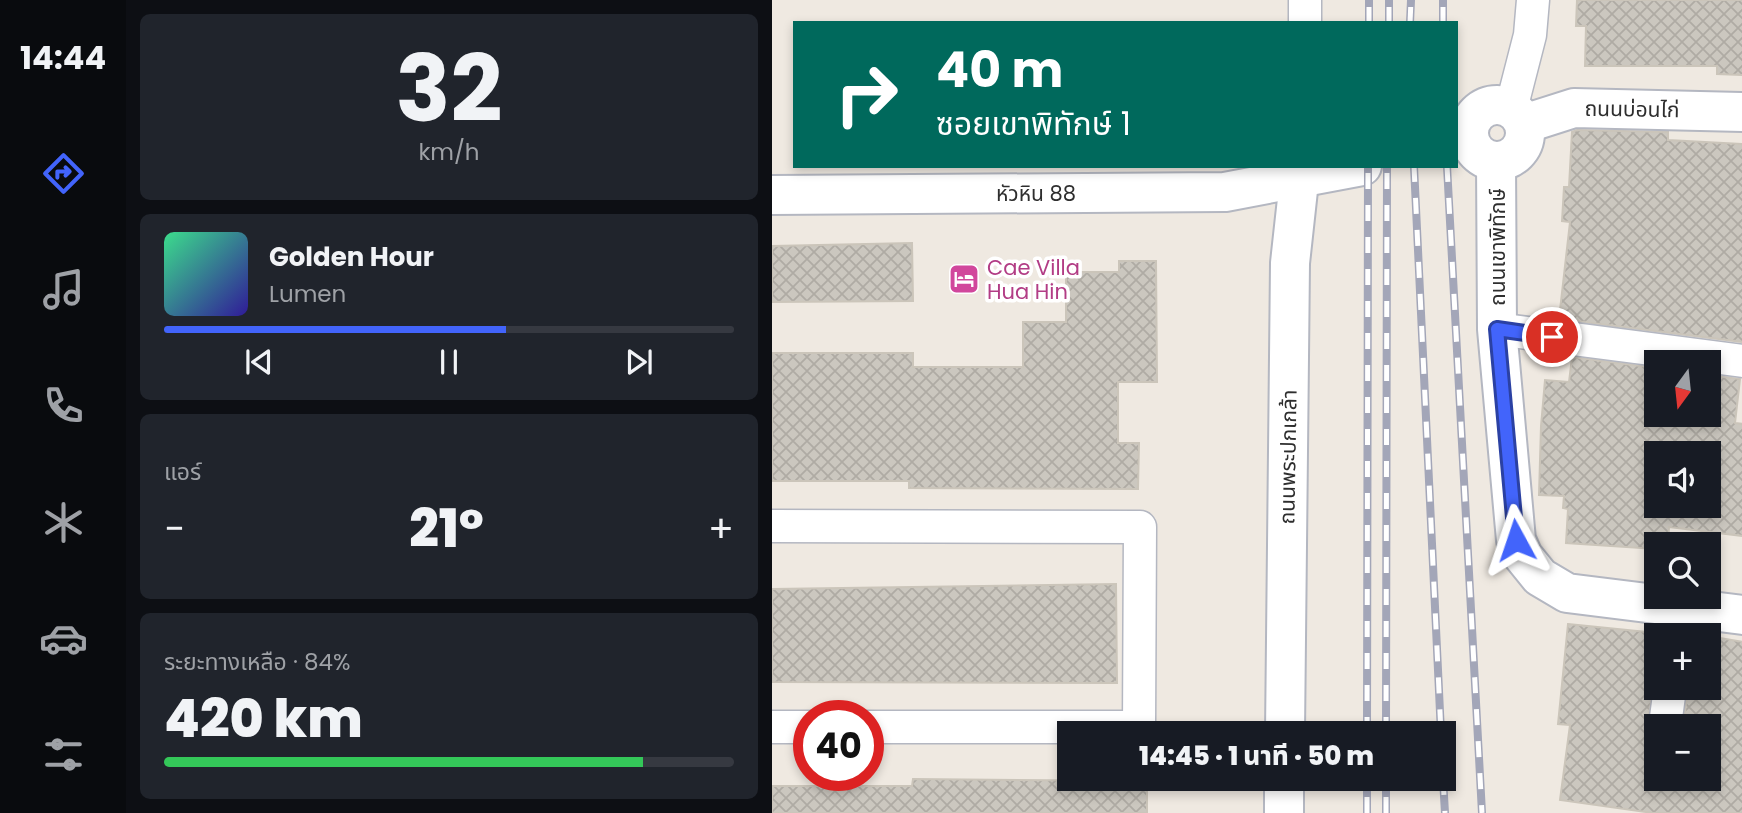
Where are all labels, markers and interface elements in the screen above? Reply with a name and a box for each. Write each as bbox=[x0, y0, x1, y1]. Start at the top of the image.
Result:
text: 32 bbox=[395, 25, 503, 153]
text: 14:44 bbox=[20, 35, 106, 80]
text: 40 m bbox=[936, 36, 1063, 104]
icon: right bbox=[821, 49, 912, 140]
street label: ถนนบ่อนไก่ bbox=[1584, 94, 1680, 124]
text: ซอยเขาพิทักษ์ 1 bbox=[936, 101, 1131, 146]
text: km/h bbox=[418, 136, 480, 168]
icon: directions bbox=[39, 149, 88, 198]
street label: หัวหิน 88 bbox=[996, 179, 1076, 208]
street label: ถนนเขาพิทักษ์ bbox=[1483, 188, 1512, 306]
text: Golden Hour bbox=[269, 239, 434, 275]
place label: Cae Villa Hua Hin bbox=[987, 253, 1080, 306]
hotel icon: Cae Villa Hua Hin bbox=[947, 262, 981, 296]
icon: music bbox=[39, 265, 88, 314]
text: Lumen bbox=[269, 278, 346, 310]
pin bbox=[1522, 307, 1582, 367]
icon: arrive bbox=[1533, 318, 1571, 356]
icon: previous bbox=[240, 343, 278, 381]
icon: pause bbox=[430, 343, 468, 381]
icon: next bbox=[620, 343, 658, 381]
north arrow bbox=[1644, 350, 1720, 427]
map controls bbox=[1644, 350, 1721, 791]
icon: phone bbox=[39, 381, 88, 430]
street label: ถนนพระปกเกล้า bbox=[1272, 389, 1304, 525]
button: sound bbox=[1644, 441, 1721, 518]
text: แอร์ bbox=[164, 456, 201, 488]
text: 21° bbox=[409, 492, 484, 565]
icon: climate bbox=[39, 498, 88, 547]
text: − bbox=[164, 502, 185, 555]
text: + bbox=[708, 502, 734, 555]
position arrow bbox=[1479, 503, 1553, 577]
button: search bbox=[1644, 532, 1721, 609]
icon: car bbox=[39, 614, 88, 663]
button: + bbox=[1644, 623, 1721, 700]
text: ระยะทางเหลือ · 84% bbox=[164, 646, 350, 678]
text: 420 km bbox=[164, 682, 363, 755]
speed limit sign: 40 bbox=[793, 700, 884, 791]
button: − bbox=[1644, 714, 1721, 791]
icon: filters bbox=[39, 730, 88, 779]
text: 14:45 · 1 นาที · 50 m bbox=[1139, 738, 1374, 774]

